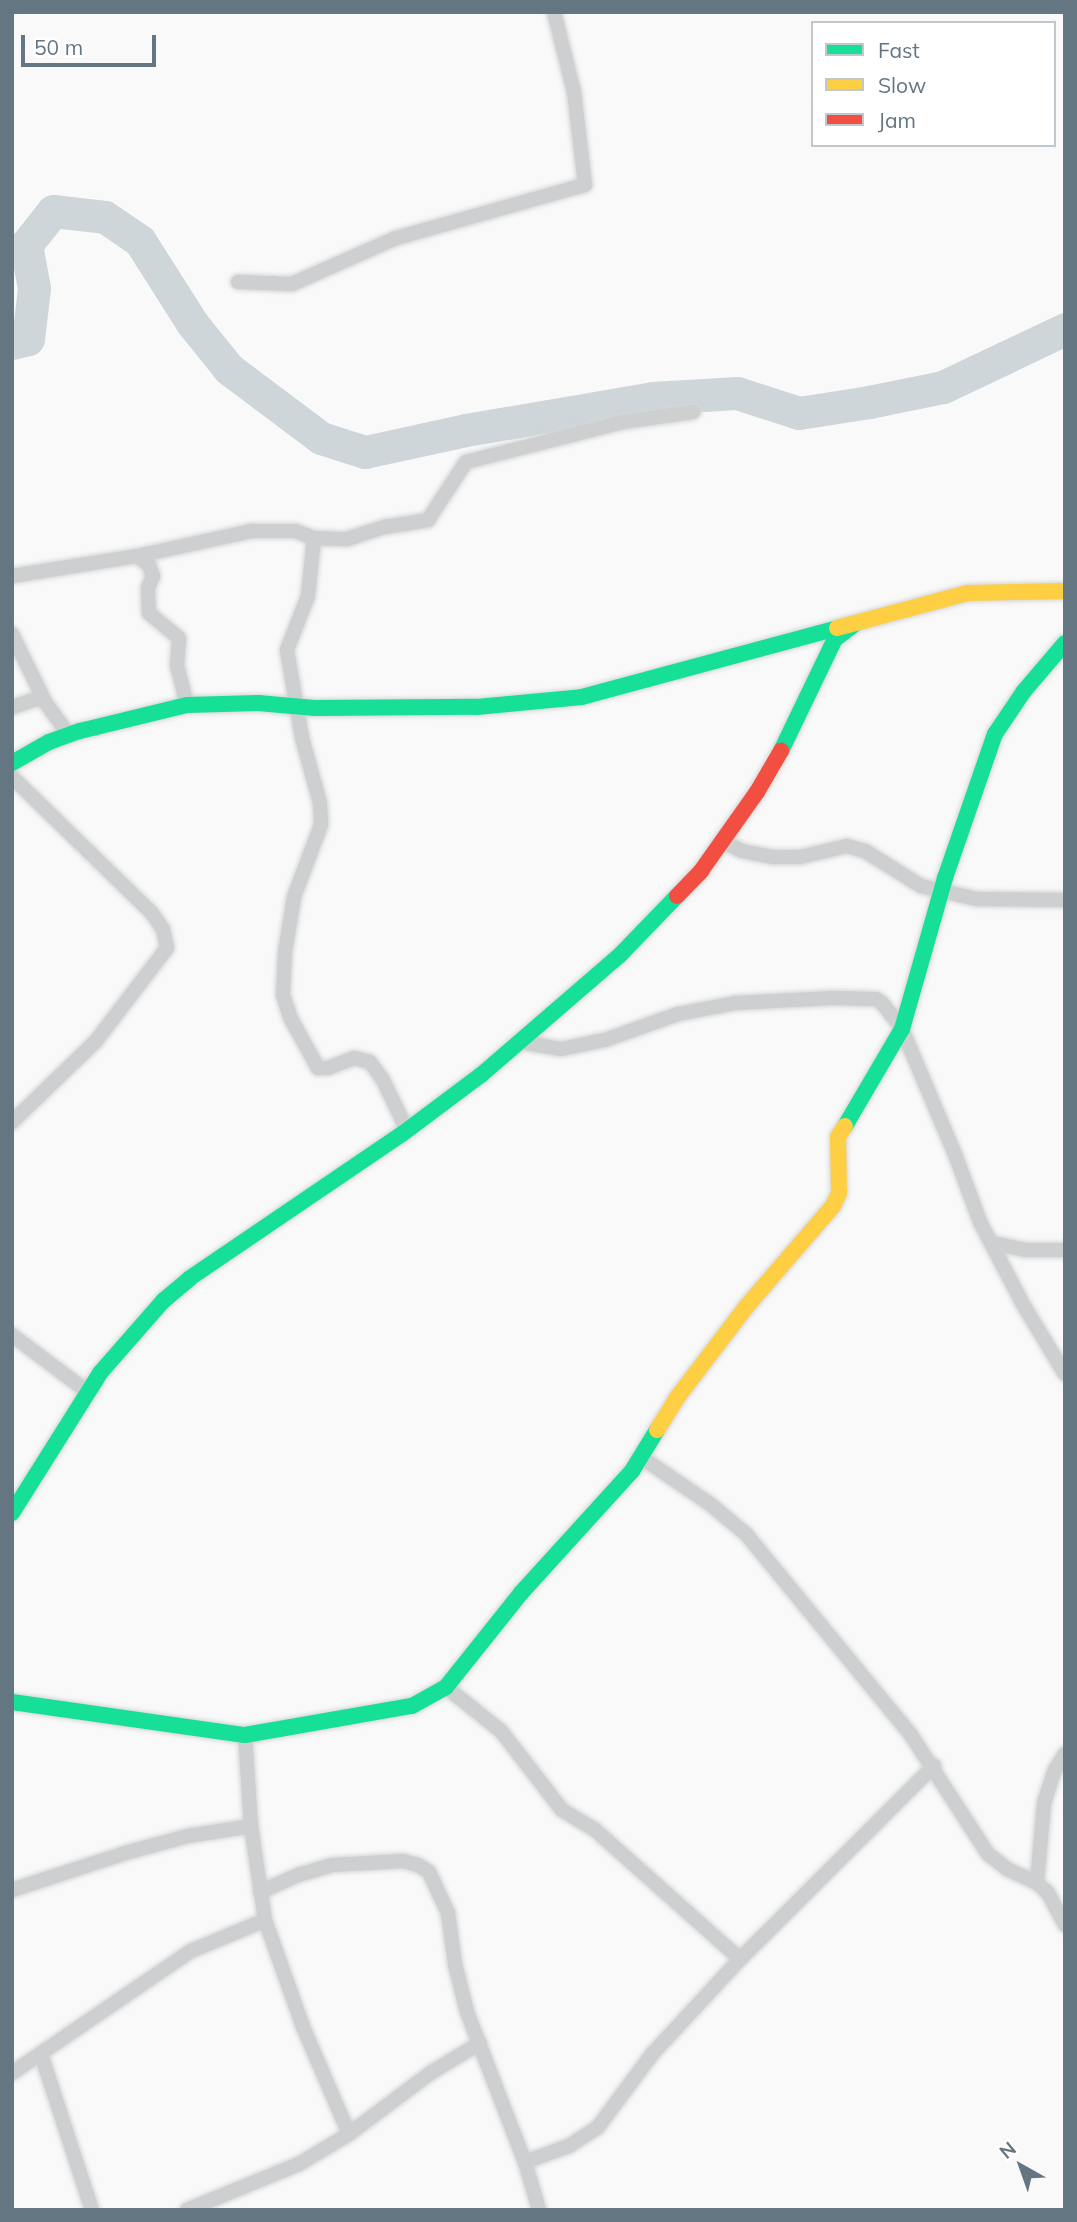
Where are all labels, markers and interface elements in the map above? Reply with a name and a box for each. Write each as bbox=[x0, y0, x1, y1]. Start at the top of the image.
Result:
scale bar bbox=[24, 21, 159, 65]
legend bbox=[811, 21, 1056, 147]
text: 50 m bbox=[34, 34, 83, 60]
text: Fast bbox=[878, 37, 920, 63]
text: Slow bbox=[878, 72, 926, 98]
text: Jam bbox=[878, 107, 916, 133]
north arrow bbox=[986, 2131, 1056, 2201]
text: N bbox=[994, 2136, 1021, 2164]

